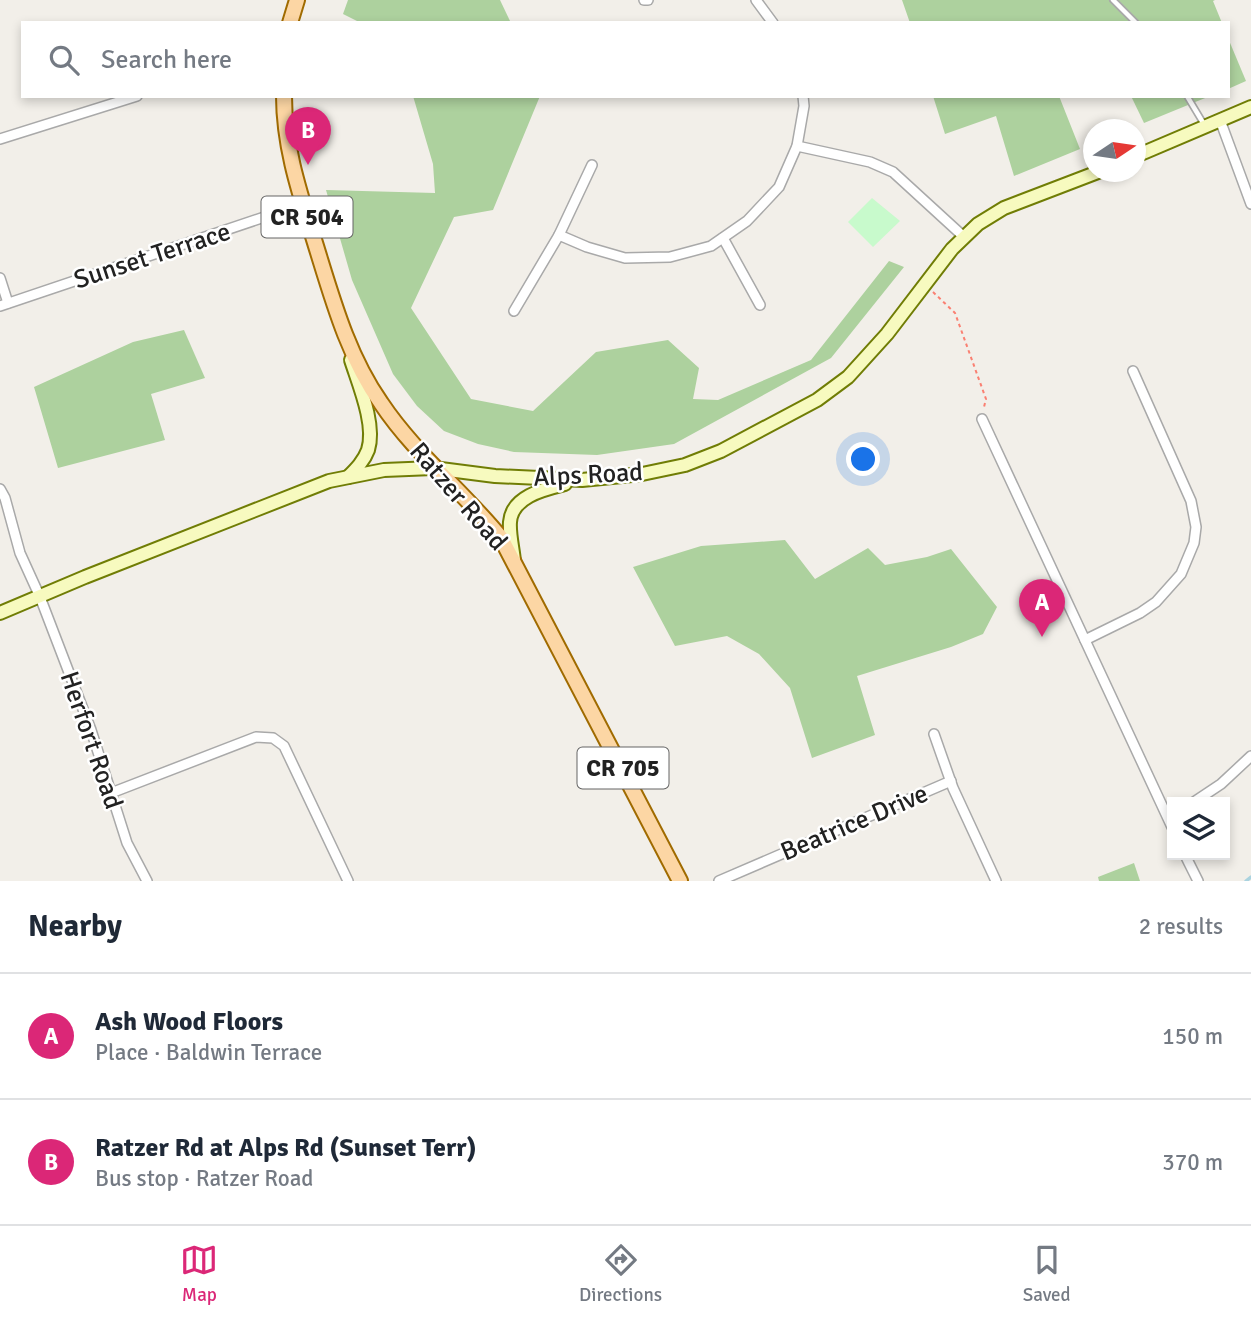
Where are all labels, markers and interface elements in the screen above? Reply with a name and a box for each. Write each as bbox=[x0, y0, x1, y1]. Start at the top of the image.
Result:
search box bbox=[21, 21, 1230, 98]
icon: search bbox=[45, 41, 83, 79]
text: Search here bbox=[101, 44, 232, 76]
pin: B bbox=[285, 107, 331, 165]
north arrow bbox=[1083, 119, 1146, 182]
road number: CR 504 bbox=[262, 196, 352, 238]
street label: Sunset Terrace bbox=[70, 216, 235, 296]
street label: Ratzer Road bbox=[403, 436, 514, 557]
your location bbox=[846, 442, 880, 476]
street label: Alps Road bbox=[532, 456, 644, 494]
pin: A bbox=[1019, 579, 1065, 637]
street label: Herfort Road bbox=[53, 667, 130, 813]
road number: CR 705 bbox=[578, 748, 668, 788]
street label: Beatrice Drive bbox=[776, 778, 933, 868]
map controls bbox=[1167, 797, 1230, 860]
button: layers bbox=[1167, 797, 1230, 860]
text: Nearby bbox=[28, 908, 122, 945]
text: 2 results bbox=[1139, 912, 1223, 941]
text: Ash Wood Floors bbox=[95, 1006, 283, 1038]
text: A bbox=[44, 1022, 58, 1051]
text: 150 m bbox=[1162, 1022, 1223, 1051]
text: Place · Baldwin Terrace bbox=[95, 1038, 322, 1067]
text: Ratzer Rd at Alps Rd (Sunset Terr) bbox=[95, 1132, 476, 1164]
text: B bbox=[44, 1148, 58, 1177]
text: 370 m bbox=[1162, 1148, 1223, 1177]
text: Bus stop · Ratzer Road bbox=[95, 1164, 313, 1193]
tab: Map bbox=[180, 1241, 218, 1307]
tab: Directions bbox=[579, 1241, 662, 1307]
tab: Saved bbox=[1023, 1241, 1071, 1307]

